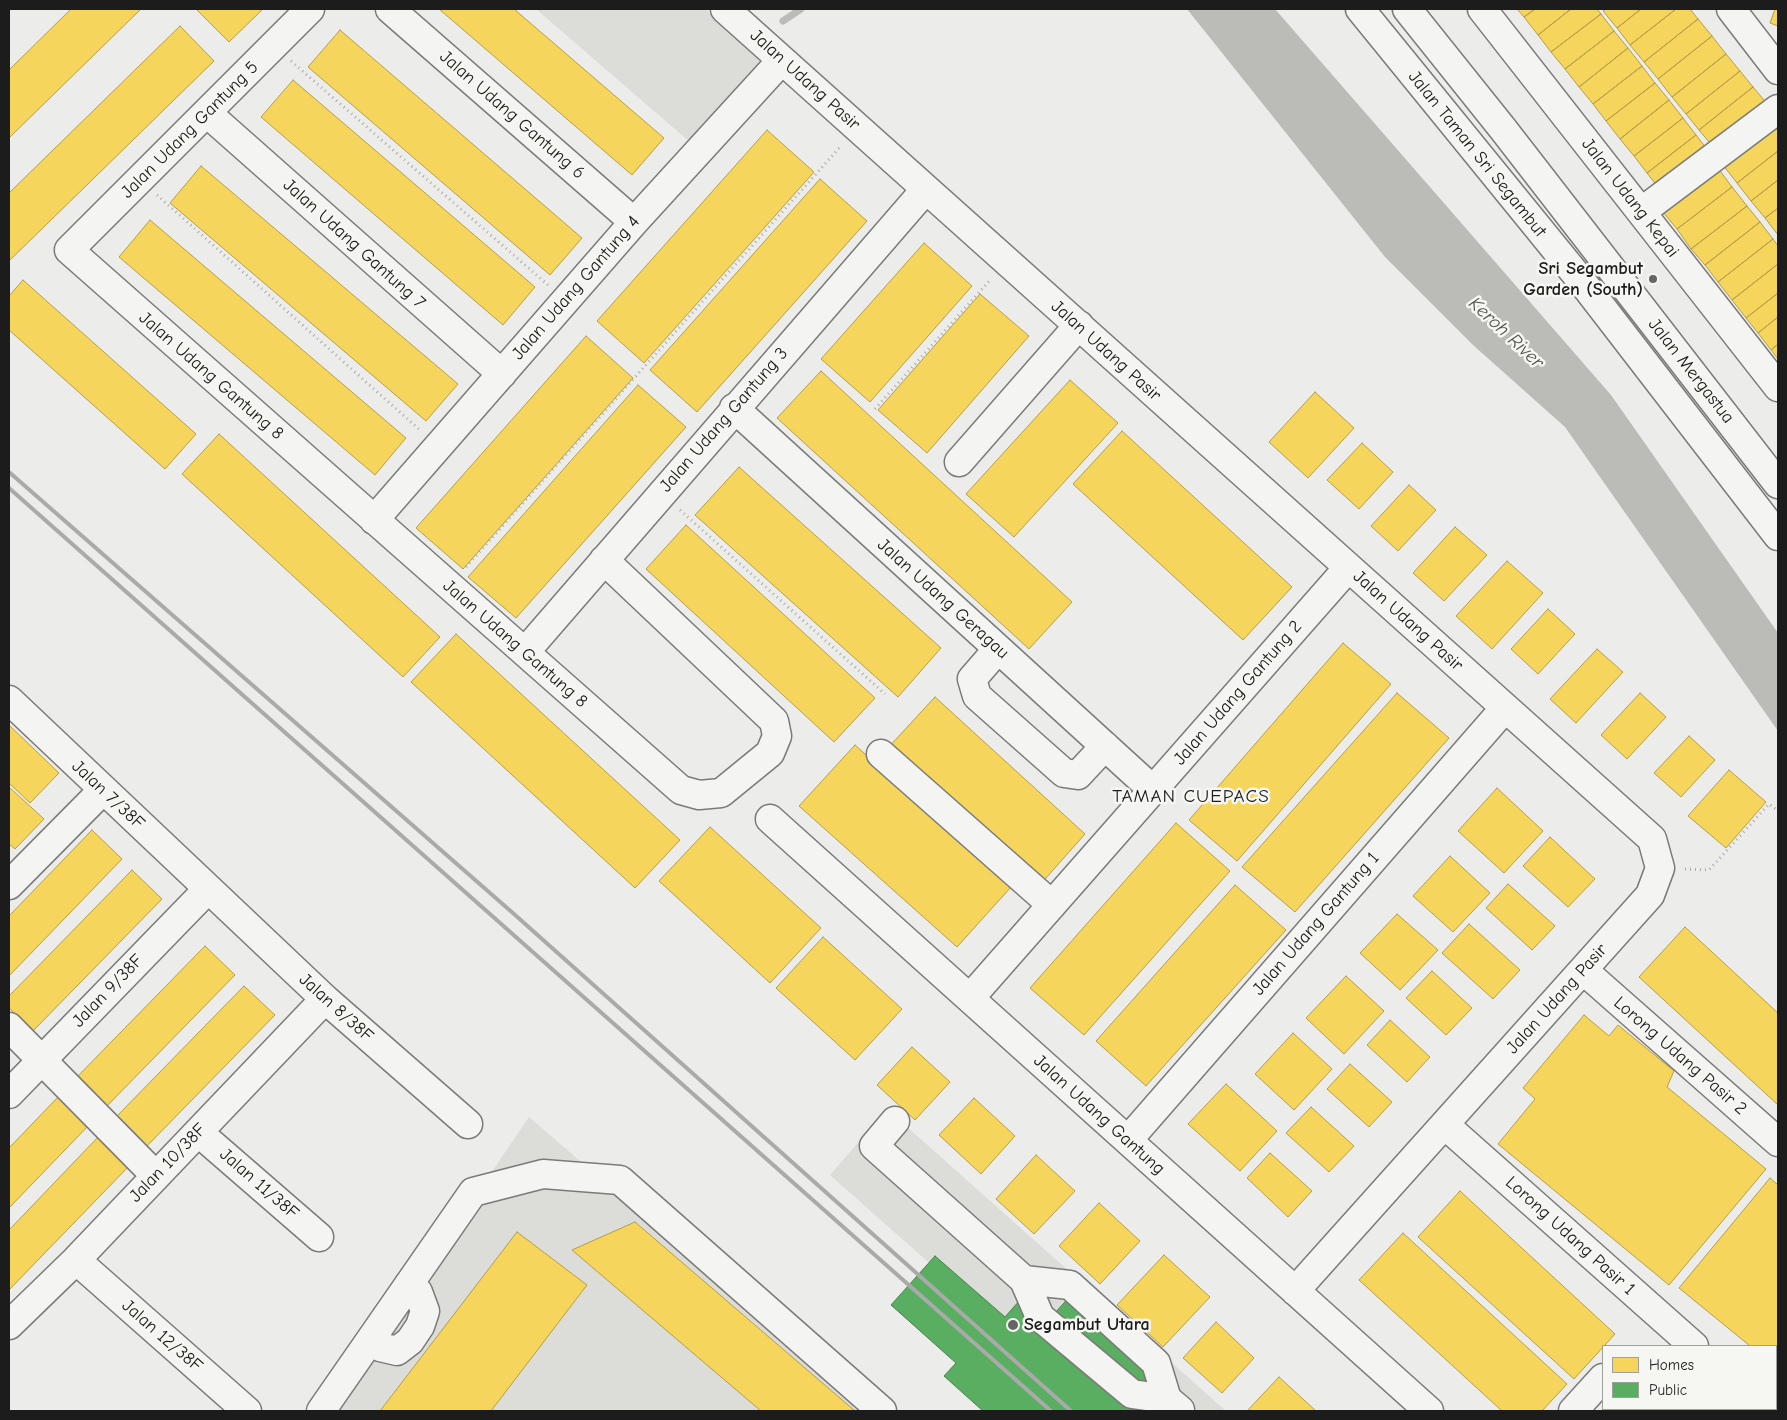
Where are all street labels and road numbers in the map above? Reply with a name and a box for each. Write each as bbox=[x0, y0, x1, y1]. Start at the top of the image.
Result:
street label: Jalan Udang Pasir bbox=[745, 25, 865, 135]
street label: Jalan Udang Gantung 6 bbox=[435, 46, 589, 184]
street label: Jalan Udang Gantung 5 bbox=[117, 57, 263, 203]
street label: Jalan Taman Sri Segambut bbox=[1403, 67, 1551, 241]
street label: Jalan Udang Kepai bbox=[1577, 134, 1683, 262]
street label: Jalan Udang Gantung 7 bbox=[278, 174, 430, 314]
street label: Jalan Udang Gantung 4 bbox=[507, 211, 645, 365]
street label: Jalan Udang Pasir bbox=[1046, 296, 1166, 406]
street label: Jalan Udang Gantung 8 bbox=[134, 307, 288, 445]
street label: Jalan Mergastua bbox=[1643, 314, 1739, 428]
street label: Jalan Udang Gantung 3 bbox=[655, 343, 793, 497]
street label: Jalan Udang Geragau bbox=[873, 534, 1013, 664]
street label: Jalan Udang Pasir bbox=[1348, 566, 1468, 676]
street label: Jalan Udang Gantung 8 bbox=[438, 575, 592, 713]
street label: Jalan Udang Gantung 2 bbox=[1169, 616, 1307, 770]
street label: Jalan 7/38F bbox=[67, 756, 149, 834]
street label: Jalan Udang Gantung 1 bbox=[1248, 848, 1384, 1000]
street label: Jalan Udang Pasir bbox=[1502, 939, 1612, 1059]
street label: Jalan 9/38F bbox=[68, 950, 148, 1032]
street label: Jalan 8/38F bbox=[294, 969, 378, 1047]
street label: Lorong Udang Pasir 2 bbox=[1609, 992, 1751, 1120]
street label: Jalan Udang Gantung bbox=[1029, 1050, 1169, 1180]
street label: Jalan 10/38F bbox=[125, 1119, 211, 1207]
street label: Jalan 11/38F bbox=[215, 1144, 303, 1224]
street label: Lorong Udang Pasir 1 bbox=[1501, 1172, 1639, 1300]
street label: Jalan 12/38F bbox=[117, 1295, 207, 1377]

